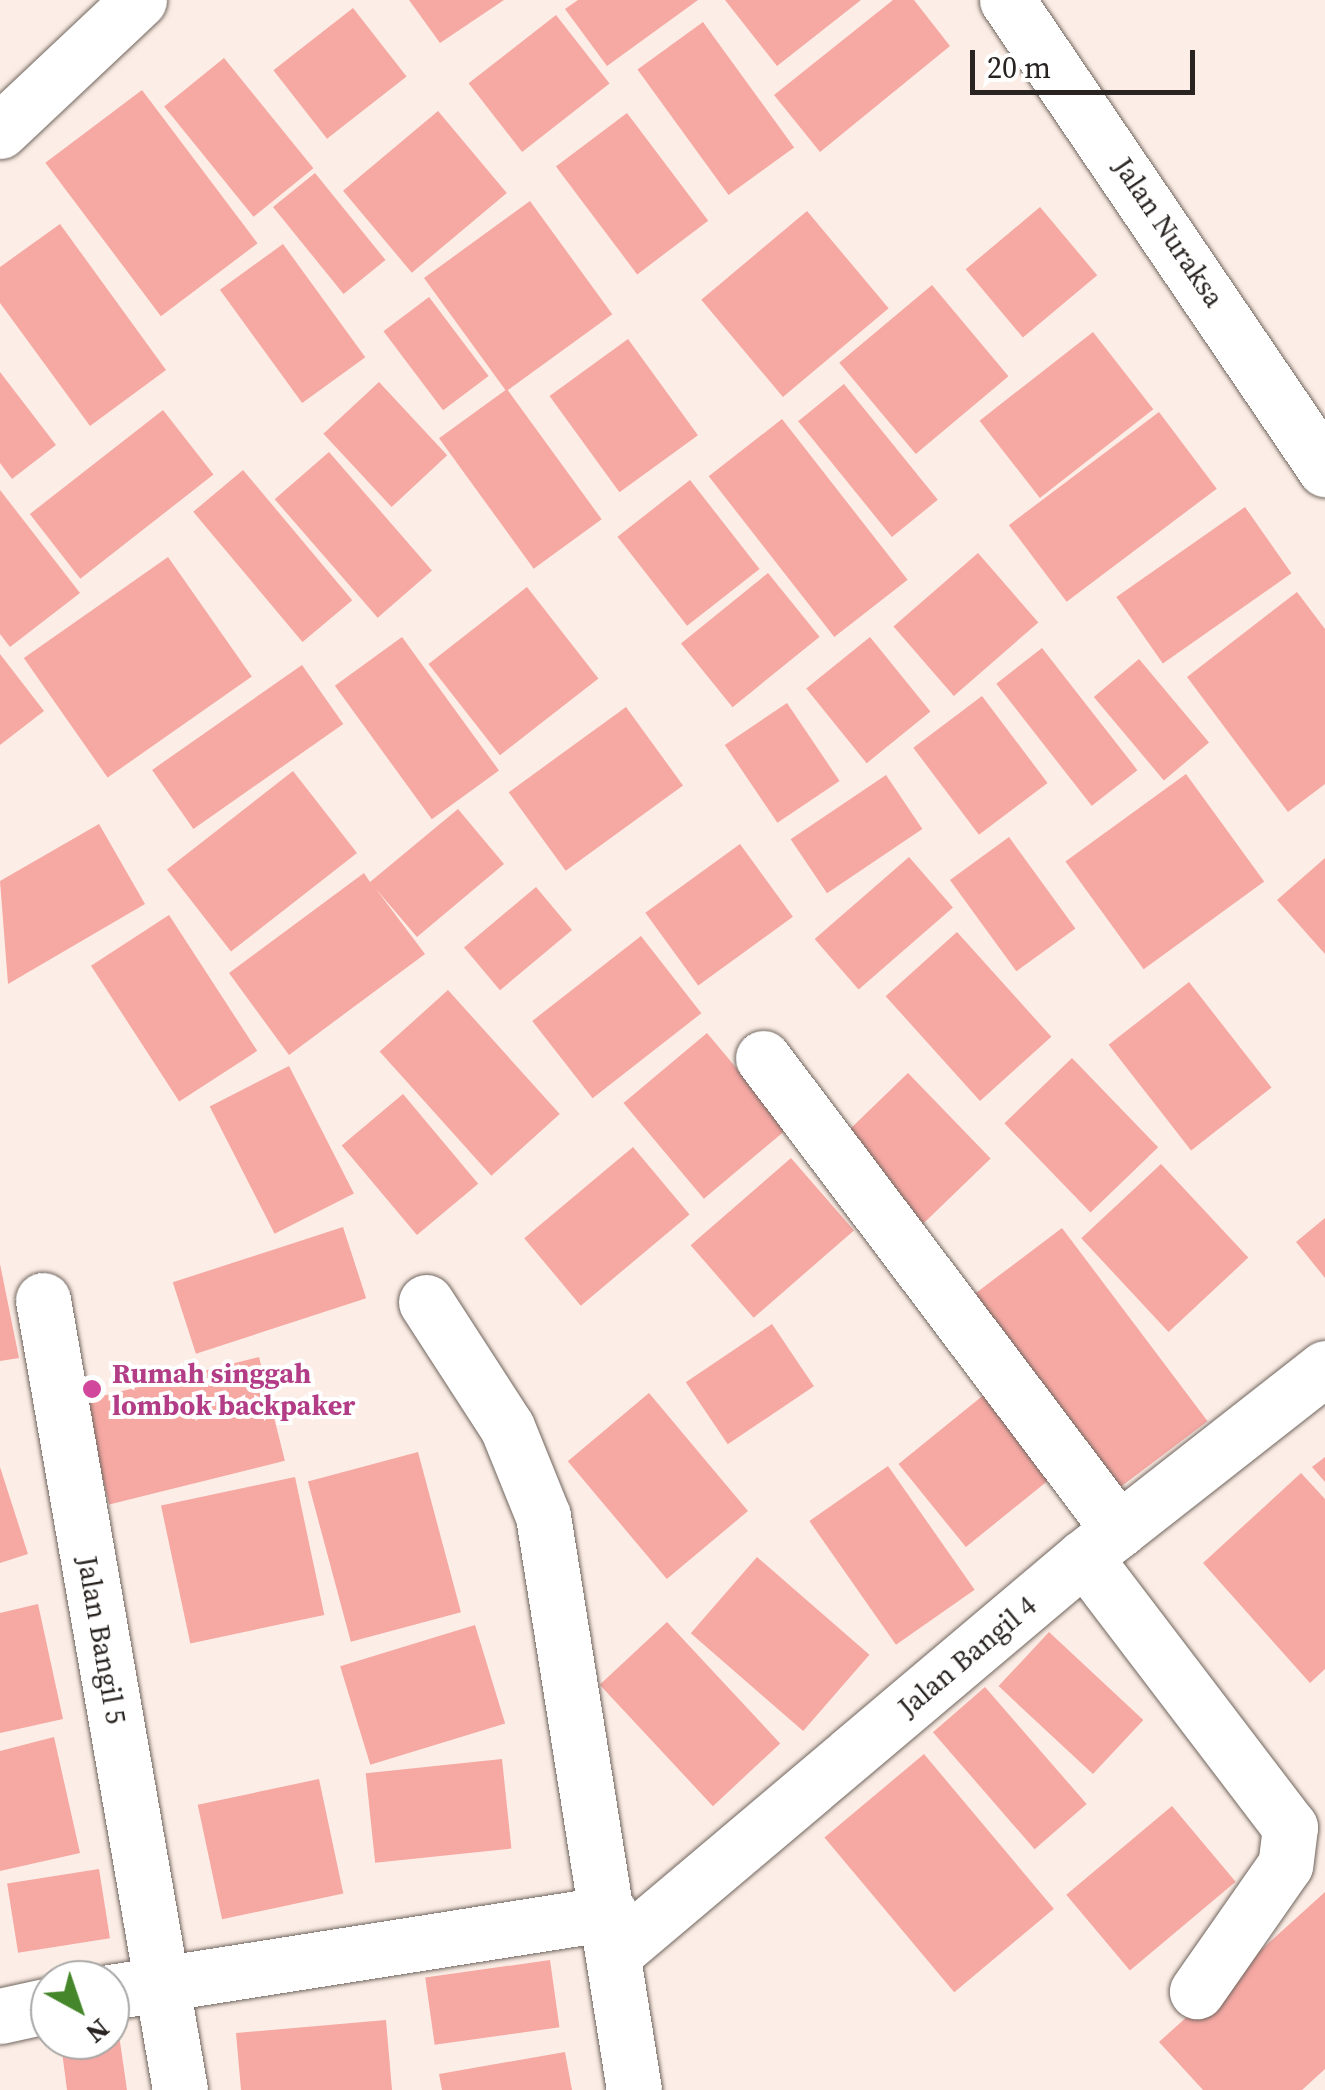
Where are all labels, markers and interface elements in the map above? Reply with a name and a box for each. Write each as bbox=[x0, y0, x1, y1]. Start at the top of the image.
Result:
scale bar bbox=[975, 30, 1200, 92]
text: 20 m bbox=[987, 47, 1051, 88]
street label: Jalan Nuraksa bbox=[1107, 151, 1231, 313]
place label: Rumah singgah lombok backpaker bbox=[112, 1356, 355, 1422]
marker: Rumah singgah lombok backpaker bbox=[81, 1378, 103, 1400]
street label: Jalan Bangil 5 bbox=[71, 1553, 133, 1727]
street label: Jalan Bangil 4 bbox=[891, 1588, 1043, 1724]
north arrow bbox=[30, 1960, 130, 2060]
text: N bbox=[78, 2010, 118, 2053]

